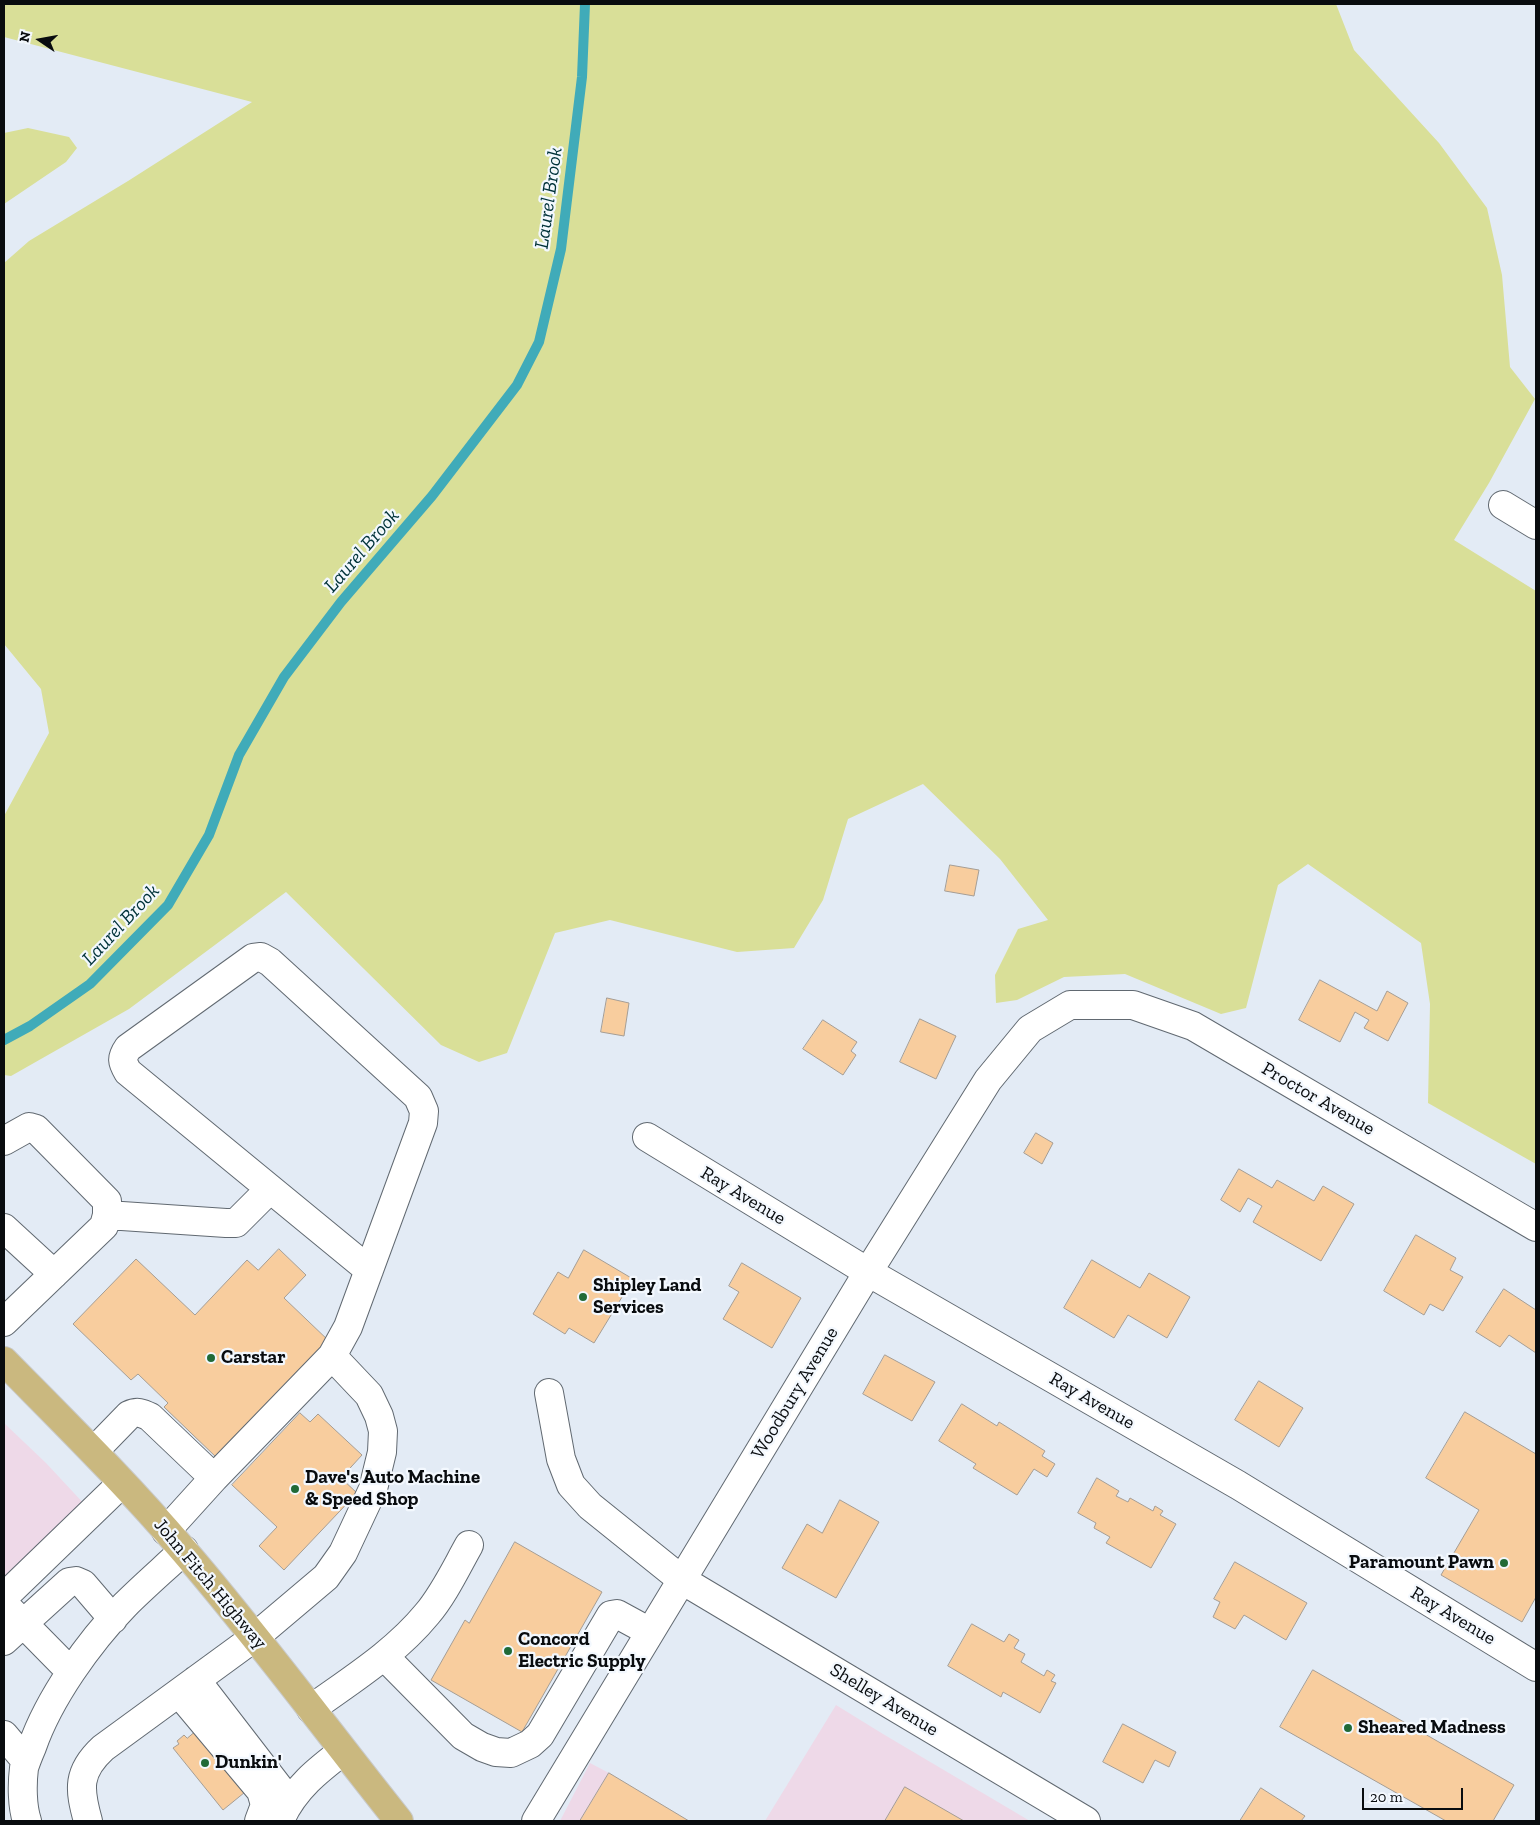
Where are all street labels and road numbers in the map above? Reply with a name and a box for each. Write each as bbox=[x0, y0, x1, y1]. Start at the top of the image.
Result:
street label: Proctor Avenue bbox=[1257, 1057, 1379, 1141]
street label: Ray Avenue bbox=[697, 1162, 789, 1230]
street label: Woodbury Avenue bbox=[747, 1323, 843, 1463]
street label: Ray Avenue bbox=[1045, 1367, 1139, 1435]
street label: John Fitch Highway bbox=[149, 1514, 271, 1654]
street label: Ray Avenue bbox=[1407, 1582, 1499, 1650]
street label: Shelley Avenue bbox=[826, 1659, 942, 1741]

